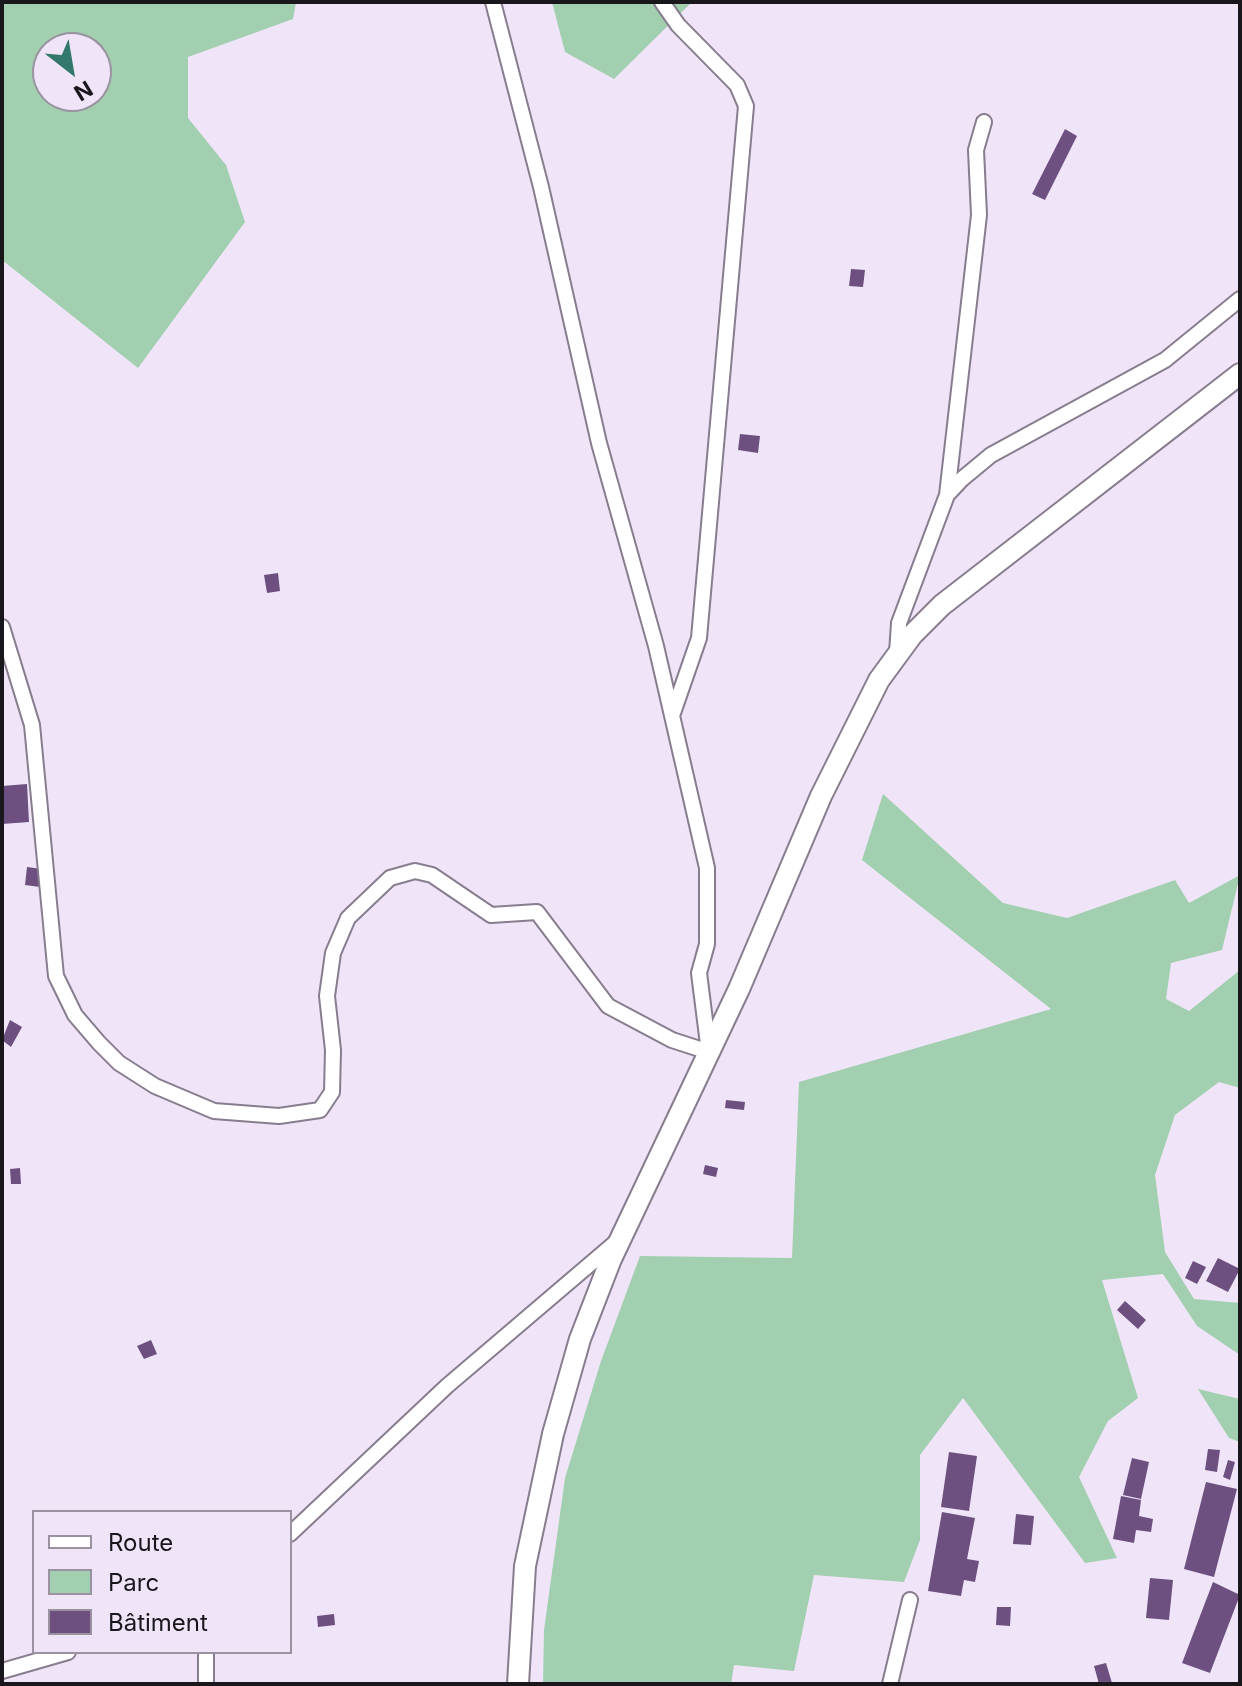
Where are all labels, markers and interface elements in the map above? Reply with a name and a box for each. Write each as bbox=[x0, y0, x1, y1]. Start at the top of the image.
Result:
north arrow bbox=[32, 32, 112, 112]
text: N bbox=[69, 75, 97, 106]
legend bbox=[32, 1510, 292, 1654]
text: Route bbox=[108, 1528, 173, 1557]
text: Parc bbox=[108, 1568, 159, 1597]
text: Bâtiment bbox=[108, 1608, 208, 1637]

